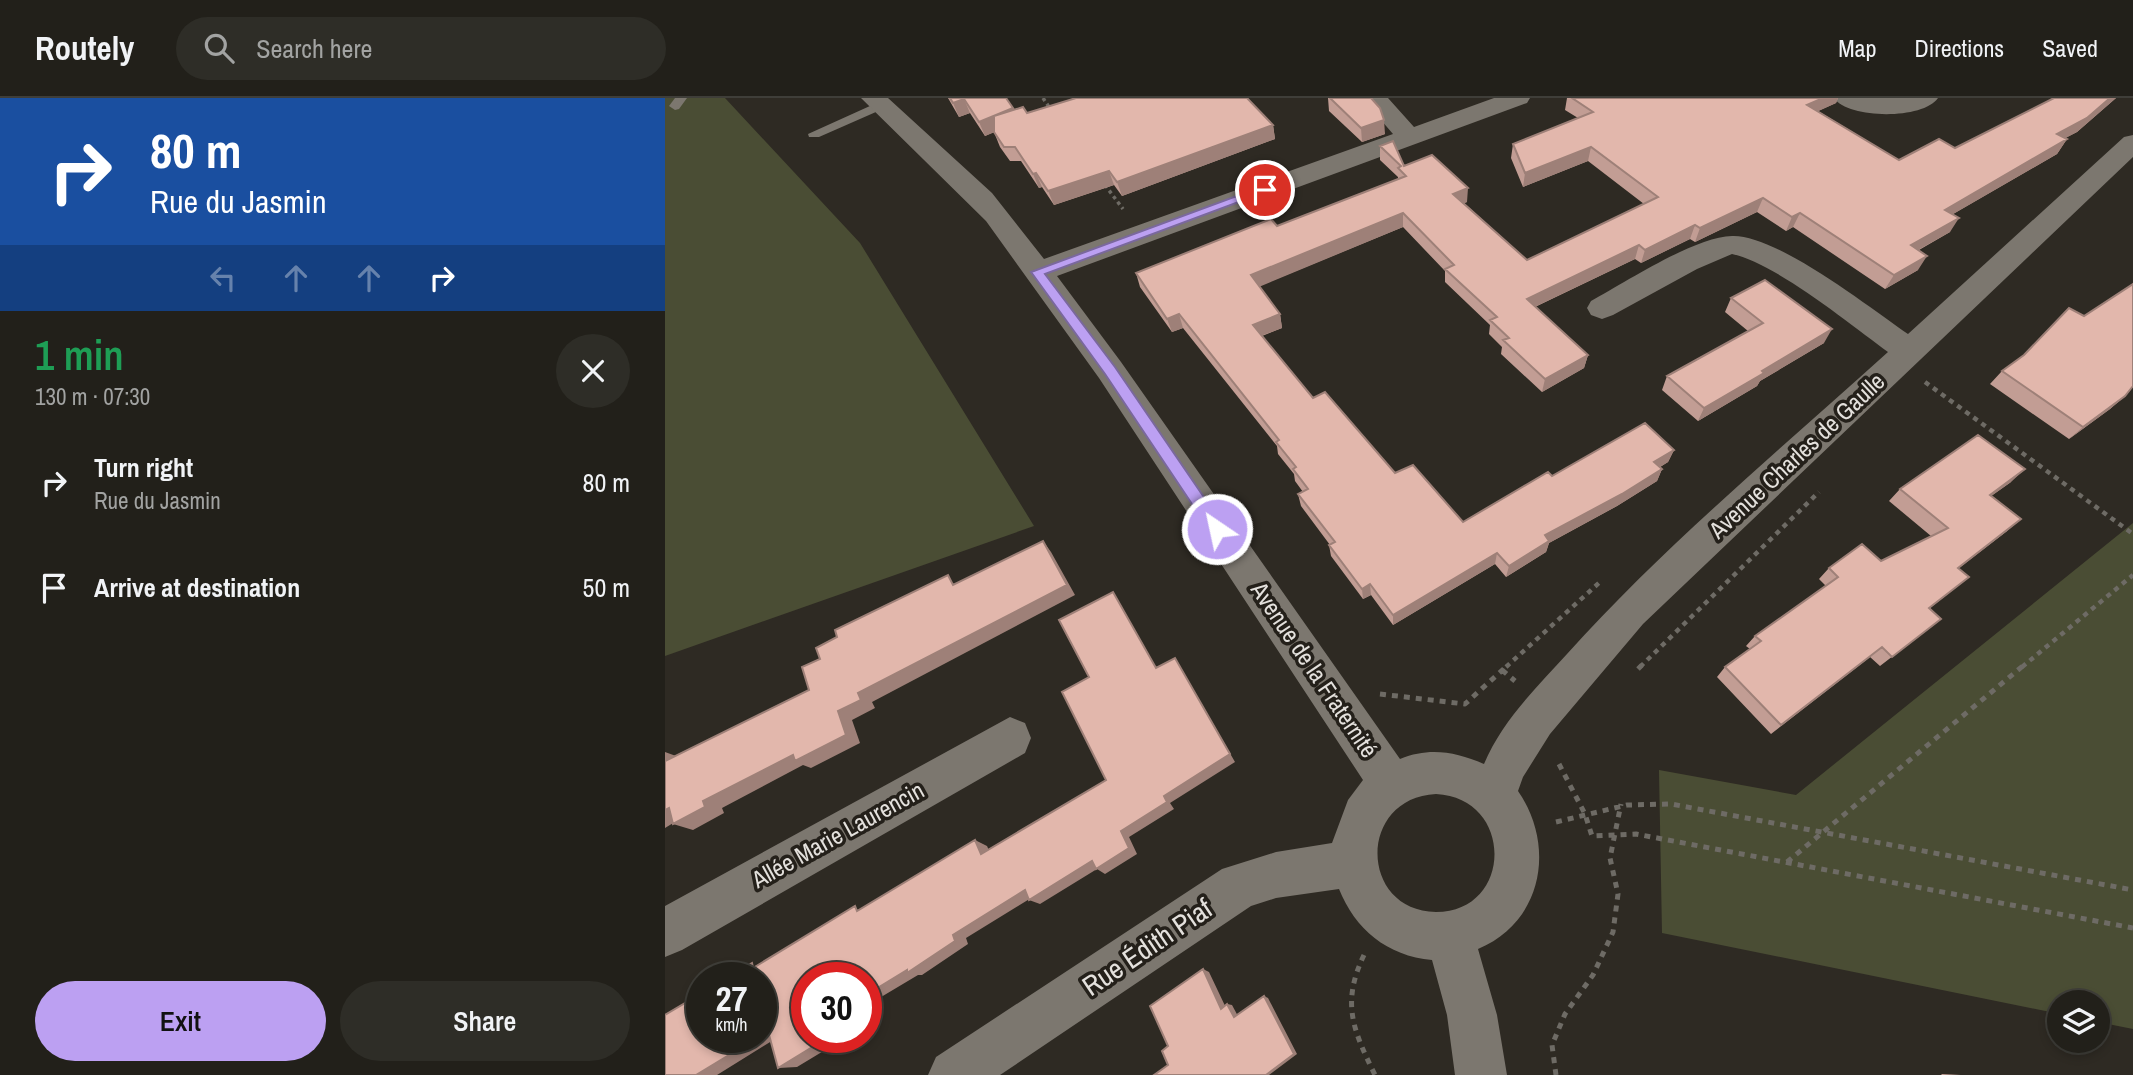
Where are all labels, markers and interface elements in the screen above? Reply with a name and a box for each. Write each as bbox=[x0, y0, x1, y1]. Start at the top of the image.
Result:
search box bbox=[176, 17, 666, 80]
text: Routely bbox=[35, 26, 134, 70]
icon: search bbox=[200, 29, 238, 67]
text: Search here bbox=[256, 31, 372, 66]
text: Map bbox=[1838, 32, 1876, 64]
text: Directions bbox=[1914, 32, 2004, 64]
text: Saved bbox=[2042, 32, 2098, 64]
text: 80 m bbox=[150, 117, 242, 183]
icon: right bbox=[35, 126, 126, 217]
pin bbox=[1235, 160, 1295, 220]
icon: arrive bbox=[1246, 171, 1284, 209]
text: Rue du Jasmin bbox=[150, 180, 326, 223]
icon: left bbox=[204, 259, 242, 297]
icon: ahead bbox=[277, 259, 315, 297]
icon: ahead bbox=[350, 259, 388, 297]
icon: right bbox=[423, 259, 461, 297]
text: 1 min bbox=[35, 327, 124, 383]
button: close bbox=[556, 334, 630, 408]
street label: Avenue Charles de Gaulle bbox=[1701, 365, 1891, 546]
text: 130 m · 07:30 bbox=[35, 381, 150, 412]
text: Turn right bbox=[94, 450, 193, 485]
icon: right bbox=[35, 464, 73, 502]
text: 80 m bbox=[583, 465, 630, 500]
text: Rue du Jasmin bbox=[94, 485, 221, 516]
position arrow bbox=[1180, 492, 1254, 566]
icon: arrive bbox=[35, 569, 73, 607]
text: Arrive at destination bbox=[94, 570, 300, 605]
text: 50 m bbox=[583, 570, 630, 605]
street label: Avenue de la Fraternité bbox=[1244, 575, 1386, 764]
street label: Allée Marie Laurencin bbox=[745, 773, 929, 895]
street label: Rue Édith Piaf bbox=[1074, 889, 1220, 1005]
speed limit sign: 30 bbox=[791, 962, 882, 1053]
text: 27 bbox=[716, 975, 747, 1022]
button: Exit bbox=[35, 981, 326, 1061]
button: Share bbox=[340, 981, 630, 1061]
map controls bbox=[2047, 990, 2110, 1053]
button: layers bbox=[2047, 990, 2110, 1053]
text: km/h bbox=[716, 1012, 748, 1037]

